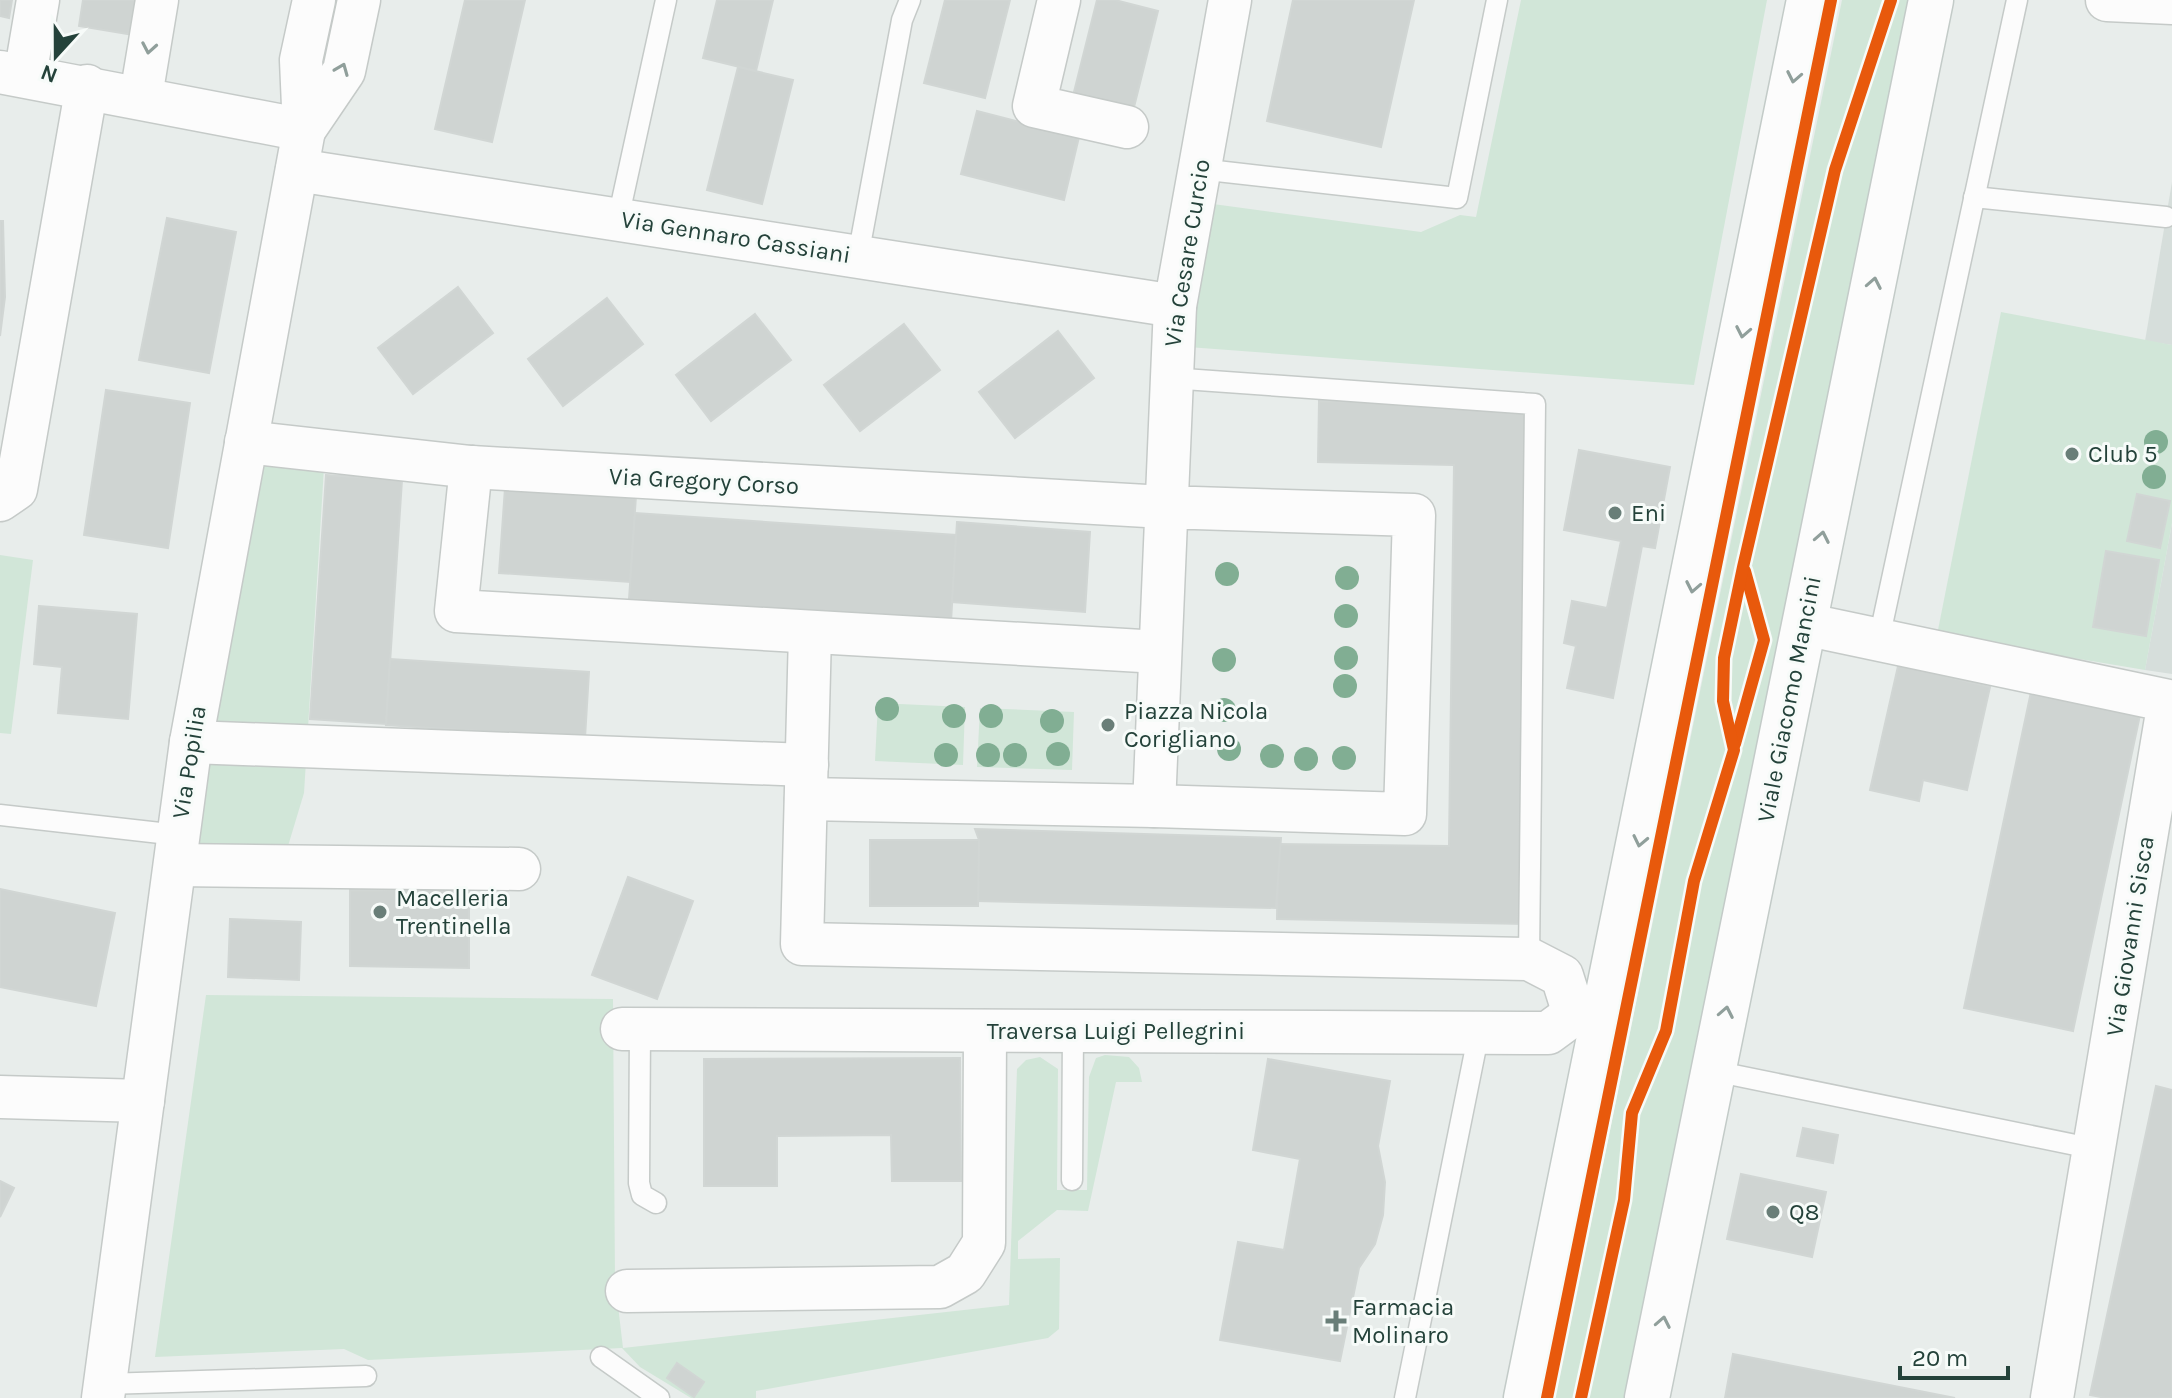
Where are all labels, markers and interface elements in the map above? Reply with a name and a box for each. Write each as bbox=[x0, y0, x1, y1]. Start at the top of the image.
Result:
north arrow bbox=[16, 16, 96, 96]
one-way arrow bbox=[141, 41, 158, 55]
text: N bbox=[37, 59, 61, 89]
one-way arrow bbox=[332, 63, 348, 78]
one-way arrow bbox=[1786, 70, 1803, 83]
street label: Via Cesare Curcio bbox=[1158, 157, 1216, 349]
street label: Via Gennaro Cassiani bbox=[619, 205, 853, 269]
one-way arrow bbox=[1864, 276, 1881, 289]
one-way arrow bbox=[1735, 324, 1752, 338]
place label: Club 5 bbox=[2088, 440, 2157, 468]
marker: Club 5 bbox=[2063, 445, 2081, 463]
street label: Via Gregory Corso bbox=[608, 462, 800, 500]
place label: Eni bbox=[1631, 499, 1666, 527]
marker: Eni bbox=[1606, 504, 1624, 522]
one-way arrow bbox=[1813, 531, 1830, 545]
street label: Viale Giacomo Mancini bbox=[1751, 573, 1827, 825]
one-way arrow bbox=[1685, 580, 1702, 593]
place label: Piazza Nicola Corigliano bbox=[1124, 697, 1268, 753]
street label: Via Popilia bbox=[166, 703, 212, 821]
marker: Piazza Nicola Corigliano bbox=[1099, 716, 1117, 734]
one-way arrow bbox=[1632, 834, 1649, 848]
street label: Via Giovanni Sisca bbox=[2100, 834, 2160, 1038]
place label: Macelleria Trentinella bbox=[396, 884, 511, 940]
marker: Macelleria Trentinella bbox=[371, 903, 389, 921]
one-way arrow bbox=[1717, 1006, 1734, 1019]
street label: Traversa Luigi Pellegrini bbox=[987, 1017, 1245, 1045]
place label: Q8 bbox=[1789, 1198, 1819, 1226]
marker: Q8 bbox=[1764, 1203, 1782, 1221]
place label: Farmacia Molinaro bbox=[1352, 1293, 1454, 1349]
marker: Farmacia Molinaro bbox=[1327, 1312, 1345, 1330]
one-way arrow bbox=[1654, 1315, 1671, 1329]
scale bar bbox=[1900, 1330, 2008, 1380]
text: 20 m bbox=[1912, 1344, 1968, 1372]

